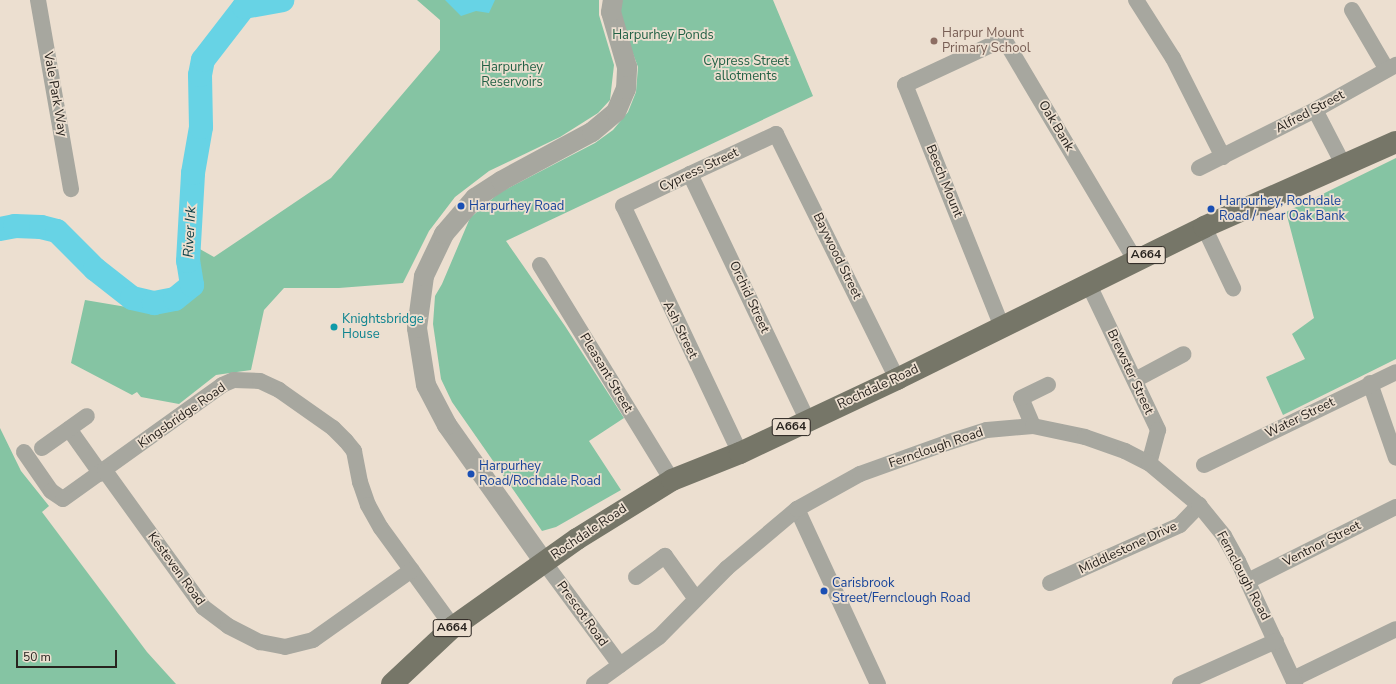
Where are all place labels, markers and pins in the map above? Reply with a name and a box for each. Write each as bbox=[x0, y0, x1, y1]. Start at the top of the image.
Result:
place label: Harpur Mount Primary School bbox=[942, 26, 1031, 57]
marker: Harpur Mount Primary School bbox=[929, 36, 939, 46]
place label: Harpurhey, Rochdale Road / near Oak Bank bbox=[1219, 194, 1345, 225]
place label: Harpurhey Road bbox=[469, 198, 564, 214]
marker: Harpurhey Road bbox=[456, 201, 466, 211]
marker: Harpurhey, Rochdale Road / near Oak Bank bbox=[1206, 204, 1216, 214]
place label: Knightsbridge House bbox=[342, 312, 424, 343]
marker: Knightsbridge House bbox=[329, 322, 339, 332]
place label: Harpurhey Road/Rochdale Road bbox=[479, 459, 601, 490]
marker: Harpurhey Road/Rochdale Road bbox=[466, 469, 476, 479]
place label: Carisbrook Street/Fernclough Road bbox=[832, 576, 971, 607]
marker: Carisbrook Street/Fernclough Road bbox=[819, 586, 829, 596]

